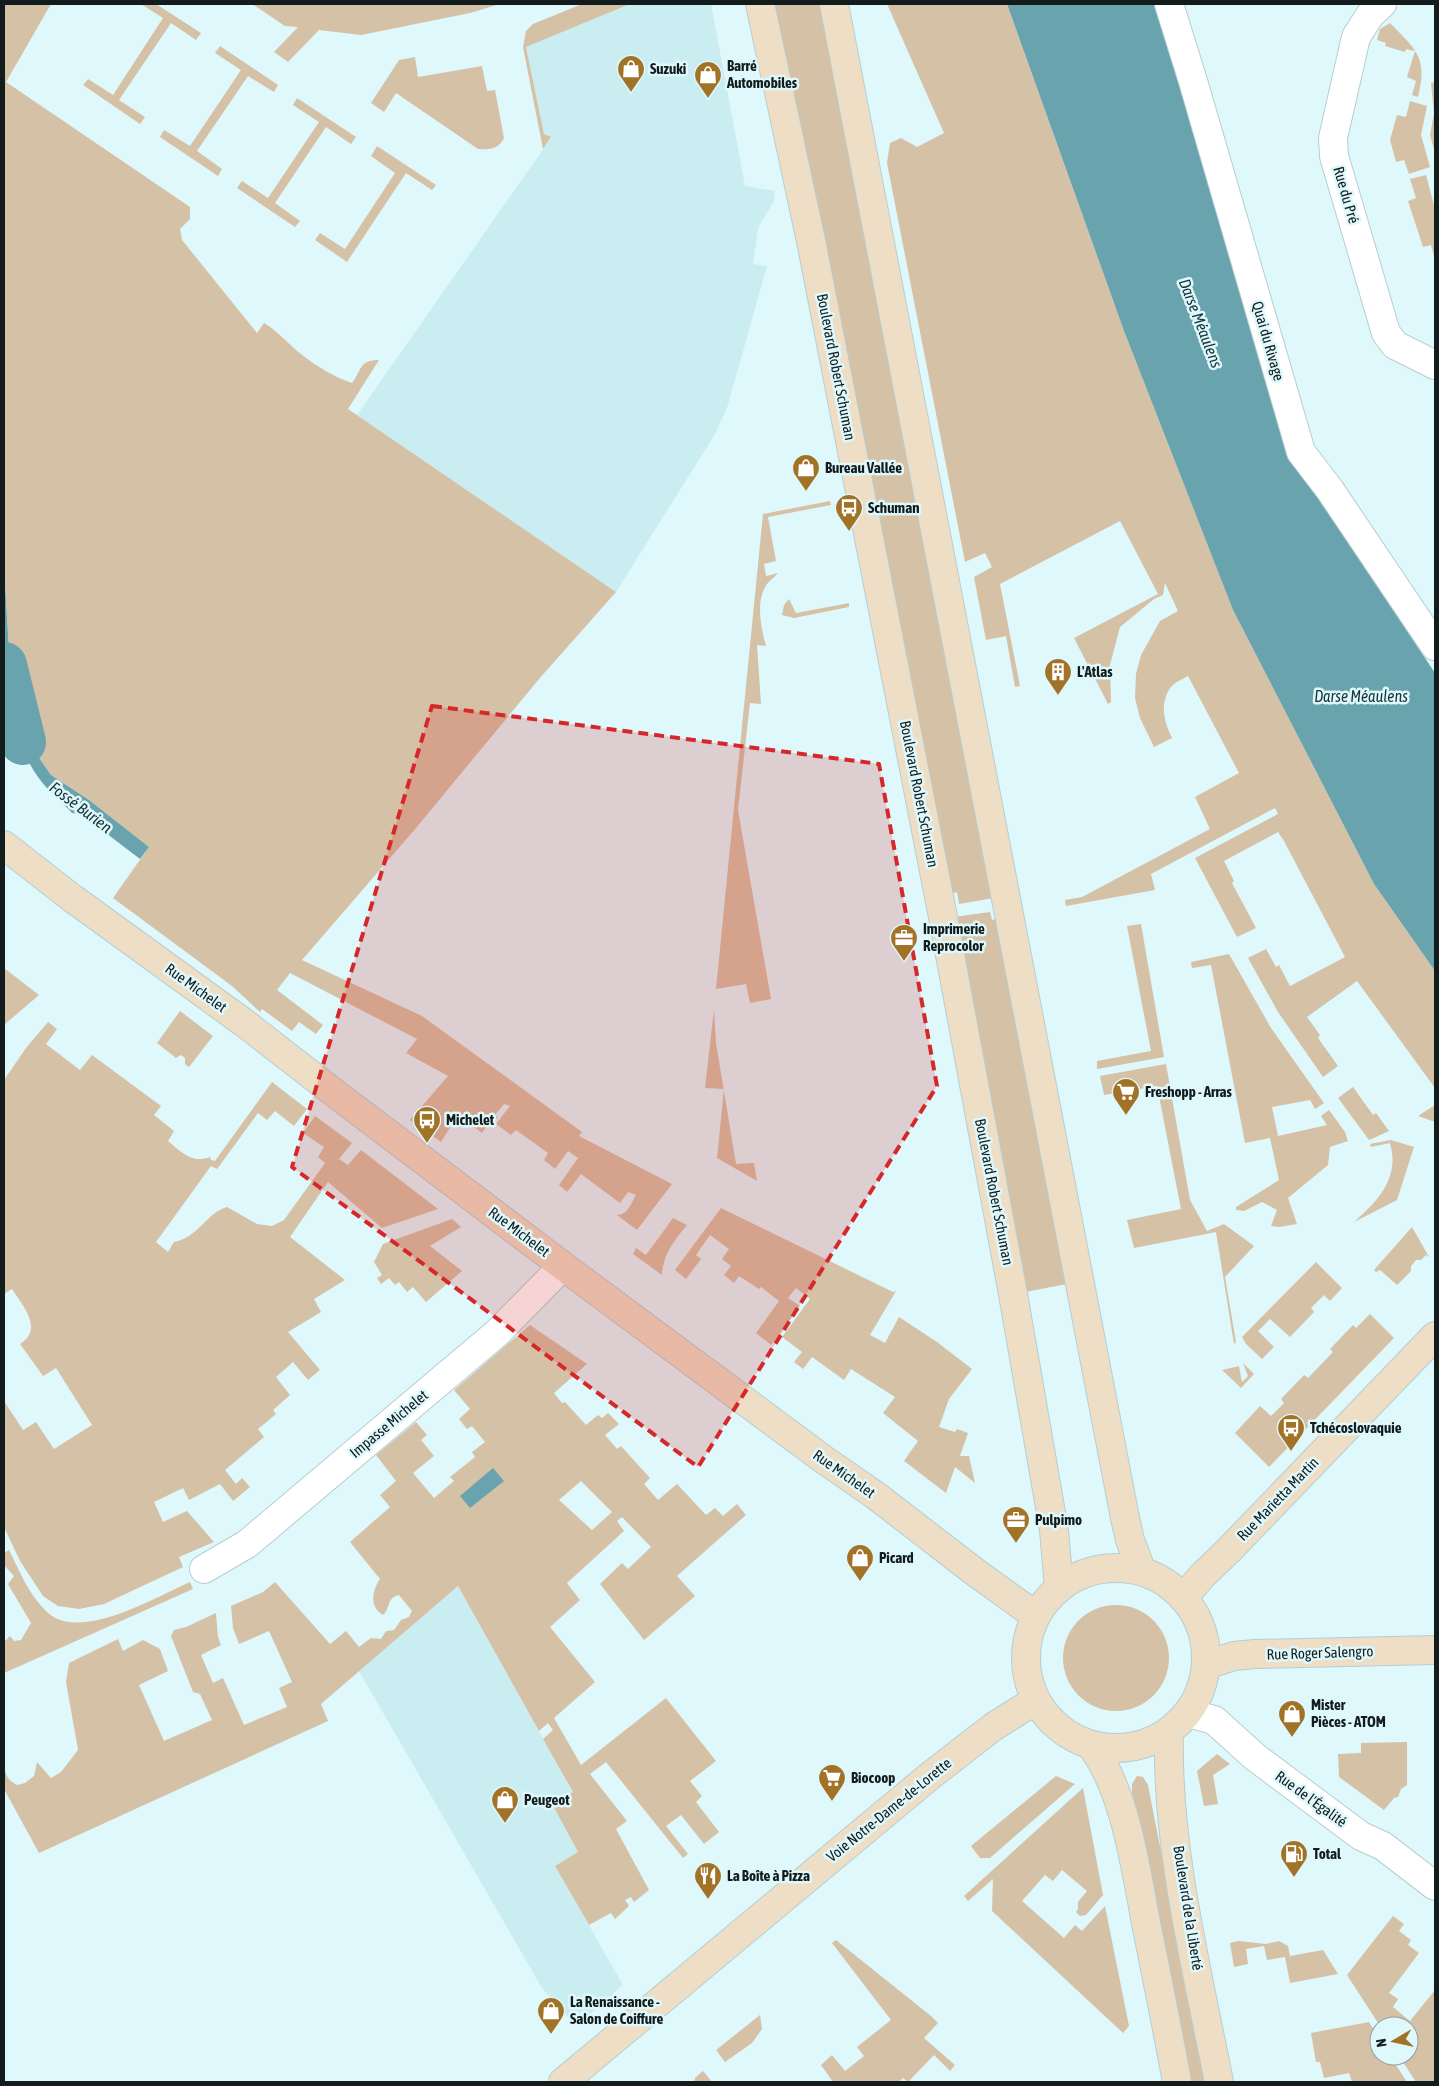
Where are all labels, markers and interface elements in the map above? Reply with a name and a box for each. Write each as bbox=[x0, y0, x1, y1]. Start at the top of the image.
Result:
shop icon: Suzuki bbox=[616, 54, 646, 93]
place label: Barré Automobiles bbox=[726, 57, 798, 91]
place label: Suzuki bbox=[650, 60, 686, 77]
shop icon: Barré Automobiles bbox=[693, 60, 723, 99]
street label: Rue du Pré bbox=[1330, 164, 1363, 226]
water label: Darse Méaulens bbox=[1176, 276, 1226, 370]
street label: Boulevard Robert Schuman bbox=[814, 292, 859, 442]
street label: Quai du Rivage bbox=[1249, 299, 1288, 383]
shop icon: Bureau Vallée bbox=[791, 453, 821, 492]
place label: Bureau Vallée bbox=[825, 459, 902, 476]
bus stop icon: Schuman bbox=[834, 493, 864, 532]
place label: Schuman bbox=[868, 499, 919, 516]
building icon: L'Atlas bbox=[1043, 657, 1073, 696]
place label: L'Atlas bbox=[1077, 663, 1113, 680]
water label: Darse Méaulens bbox=[1314, 687, 1408, 705]
street label: Boulevard Robert Schuman bbox=[897, 719, 942, 869]
water label: Fossé Burien bbox=[46, 778, 116, 836]
place label: Imprimerie Reprocolor bbox=[923, 920, 985, 954]
office icon: Imprimerie Reprocolor bbox=[889, 923, 919, 962]
street label: Rue Michelet bbox=[162, 960, 230, 1016]
supermarket icon: Freshopp - Arras bbox=[1111, 1077, 1141, 1116]
place label: Freshopp - Arras bbox=[1145, 1083, 1233, 1100]
bus stop icon: Michelet bbox=[412, 1105, 442, 1144]
place label: Michelet bbox=[446, 1111, 495, 1128]
street label: Boulevard Robert Schuman bbox=[972, 1117, 1017, 1267]
street label: Rue Michelet bbox=[486, 1203, 553, 1260]
street label: Impasse Michelet bbox=[346, 1386, 431, 1461]
bus stop icon: Tchécoslovaquie bbox=[1276, 1413, 1306, 1452]
place label: Tchécoslovaquie bbox=[1310, 1419, 1402, 1436]
street label: Rue Michelet bbox=[810, 1446, 879, 1501]
street label: Rue Marietta Martin bbox=[1234, 1453, 1322, 1544]
office icon: Pulpimo bbox=[1001, 1505, 1031, 1544]
place label: Pulpimo bbox=[1035, 1511, 1082, 1528]
shop icon: Picard bbox=[845, 1543, 875, 1582]
place label: Picard bbox=[879, 1549, 914, 1566]
street label: Rue Roger Salengro bbox=[1266, 1642, 1374, 1663]
place label: Mister Pièces - ATOM bbox=[1311, 1696, 1386, 1730]
shop icon: Mister Pièces - ATOM bbox=[1277, 1699, 1307, 1738]
street label: Voie Notre-Dame-de-Lorette bbox=[823, 1754, 955, 1865]
supermarket icon: Biocoop bbox=[817, 1763, 847, 1802]
street label: Rue de l'Égalité bbox=[1272, 1767, 1350, 1830]
place label: Biocoop bbox=[851, 1769, 895, 1786]
shop icon: Peugeot bbox=[490, 1785, 520, 1824]
place label: Peugeot bbox=[524, 1791, 570, 1808]
fuel station icon: Total bbox=[1279, 1839, 1309, 1878]
street label: Boulevard de la Liberté bbox=[1170, 1844, 1207, 1972]
place label: Total bbox=[1313, 1845, 1342, 1862]
restaurant icon: La Boîte à Pizza bbox=[693, 1861, 723, 1900]
place label: La Boîte à Pizza bbox=[727, 1867, 810, 1884]
place label: La Renaissance - Salon de Coiffure bbox=[570, 1993, 664, 2027]
shop icon: La Renaissance - Salon de Coiffure bbox=[536, 1996, 566, 2035]
north arrow bbox=[1369, 2016, 1419, 2066]
text: N bbox=[1373, 2038, 1390, 2048]

